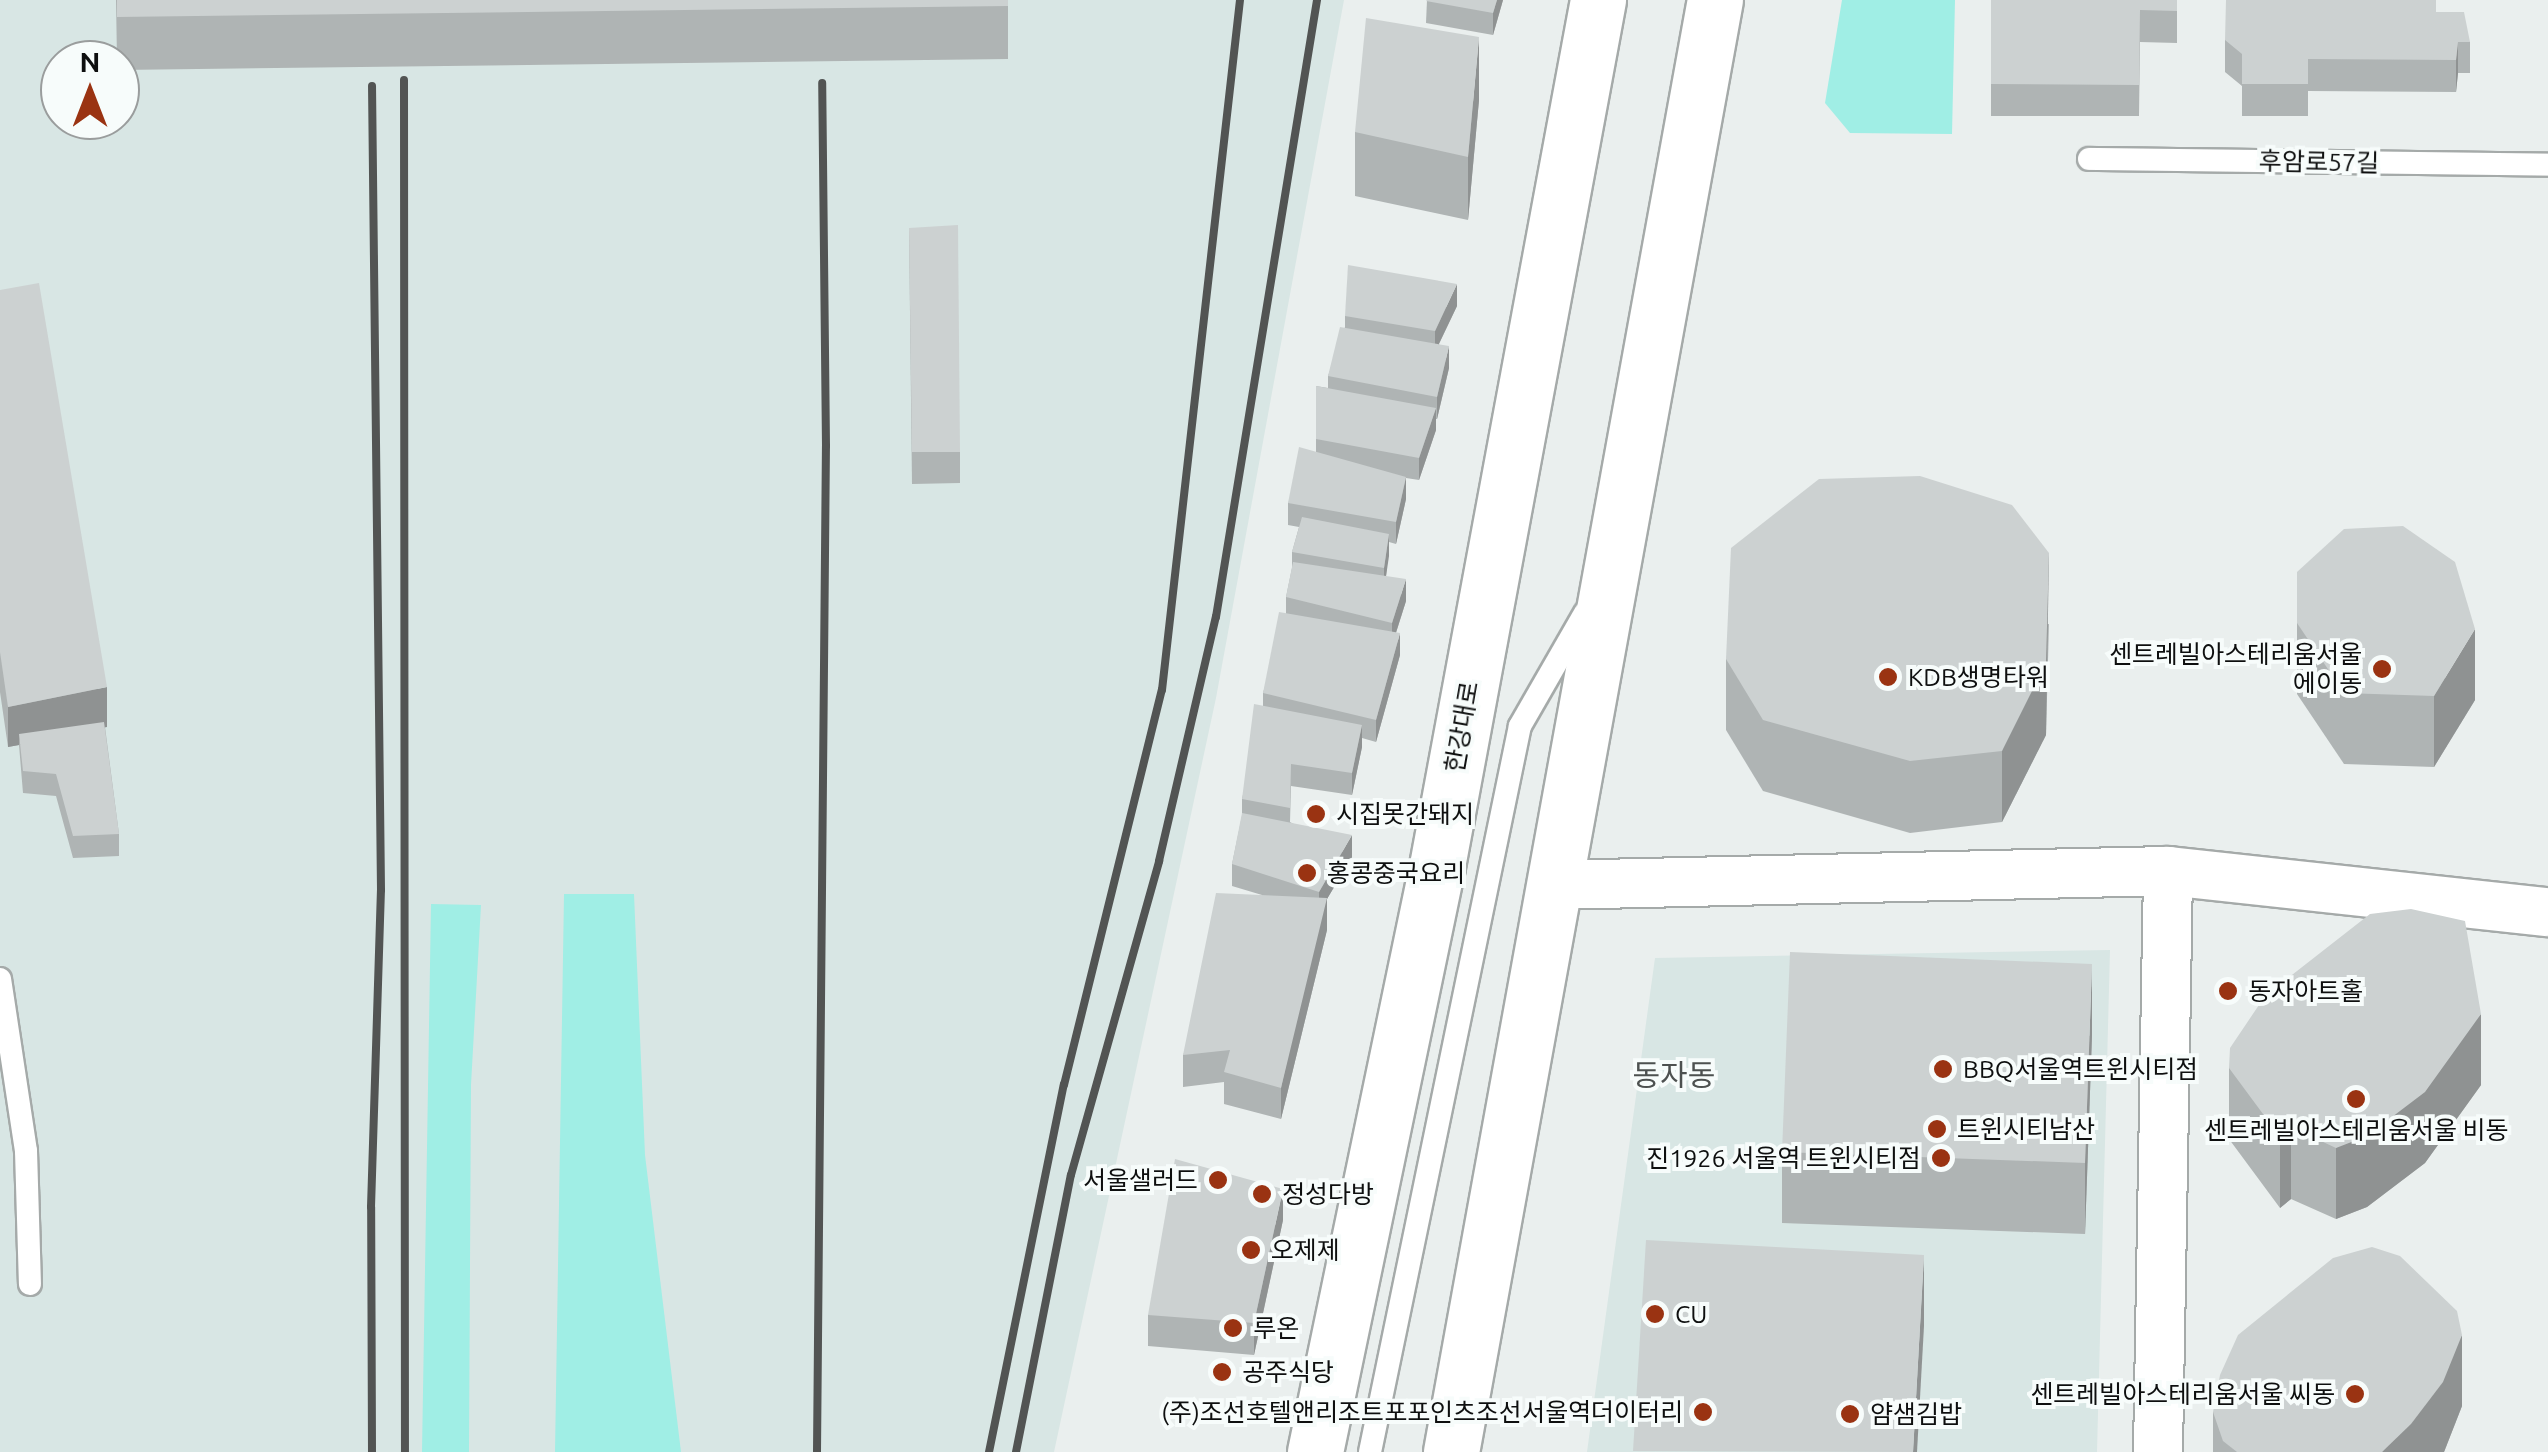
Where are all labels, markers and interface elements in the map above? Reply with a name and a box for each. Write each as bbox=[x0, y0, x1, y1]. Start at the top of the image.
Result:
north arrow bbox=[40, 40, 140, 140]
text: N bbox=[80, 46, 100, 77]
street label: 후암로57길 bbox=[2259, 146, 2379, 178]
place label: 센트레빌아스테리움서울 에이동 bbox=[2109, 640, 2362, 699]
marker: 센트레빌아스테리움서울 에이동 bbox=[2371, 658, 2393, 680]
place label: KDB생명타워 bbox=[1908, 662, 2049, 692]
marker: KDB생명타워 bbox=[1877, 666, 1899, 688]
street label: 한강대로 bbox=[1439, 679, 1485, 775]
place label: 시집못간돼지 bbox=[1336, 799, 1474, 829]
marker: 시집못간돼지 bbox=[1305, 803, 1327, 825]
place label: 홍콩중국요리 bbox=[1327, 858, 1465, 888]
marker: 홍콩중국요리 bbox=[1296, 862, 1318, 884]
place label: 동자아트홀 bbox=[2248, 976, 2363, 1006]
marker: 동자아트홀 bbox=[2217, 980, 2239, 1002]
place label: BBQ서울역트윈시티점 bbox=[1963, 1054, 2198, 1084]
district label: 동자동 bbox=[1633, 1057, 1715, 1093]
marker: BBQ서울역트윈시티점 bbox=[1932, 1058, 1954, 1080]
marker: 센트레빌아스테리움서울 비동 bbox=[2345, 1088, 2367, 1110]
place label: 트윈시티남산 bbox=[1957, 1114, 2095, 1144]
place label: 센트레빌아스테리움서울 비동 bbox=[2204, 1115, 2508, 1145]
marker: 트윈시티남산 bbox=[1926, 1118, 1948, 1140]
place label: 진1926 서울역 트윈시티점 bbox=[1646, 1143, 1921, 1173]
marker: 진1926 서울역 트윈시티점 bbox=[1930, 1147, 1952, 1169]
place label: 서울샐러드 bbox=[1083, 1165, 1198, 1195]
marker: 서울샐러드 bbox=[1207, 1169, 1229, 1191]
place label: 정성다방 bbox=[1282, 1179, 1374, 1209]
marker: 정성다방 bbox=[1251, 1183, 1273, 1205]
place label: 오제제 bbox=[1271, 1235, 1340, 1265]
marker: 오제제 bbox=[1240, 1239, 1262, 1261]
place label: CU bbox=[1675, 1299, 1707, 1329]
marker: CU bbox=[1644, 1303, 1666, 1325]
place label: 루온 bbox=[1253, 1313, 1299, 1343]
marker: 루온 bbox=[1222, 1317, 1244, 1339]
place label: 공주식당 bbox=[1242, 1357, 1334, 1387]
marker: 공주식당 bbox=[1211, 1361, 1233, 1383]
place label: 센트레빌아스테리움서울 씨동 bbox=[2030, 1379, 2335, 1409]
marker: 센트레빌아스테리움서울 씨동 bbox=[2344, 1383, 2366, 1405]
place label: (주)조선호텔앤리조트포포인츠조선서울역더이터리 bbox=[1161, 1397, 1683, 1427]
place label: 얌샘김밥 bbox=[1870, 1399, 1962, 1429]
marker: (주)조선호텔앤리조트포포인츠조선서울역더이터리 bbox=[1692, 1401, 1714, 1423]
marker: 얌샘김밥 bbox=[1839, 1403, 1861, 1425]

